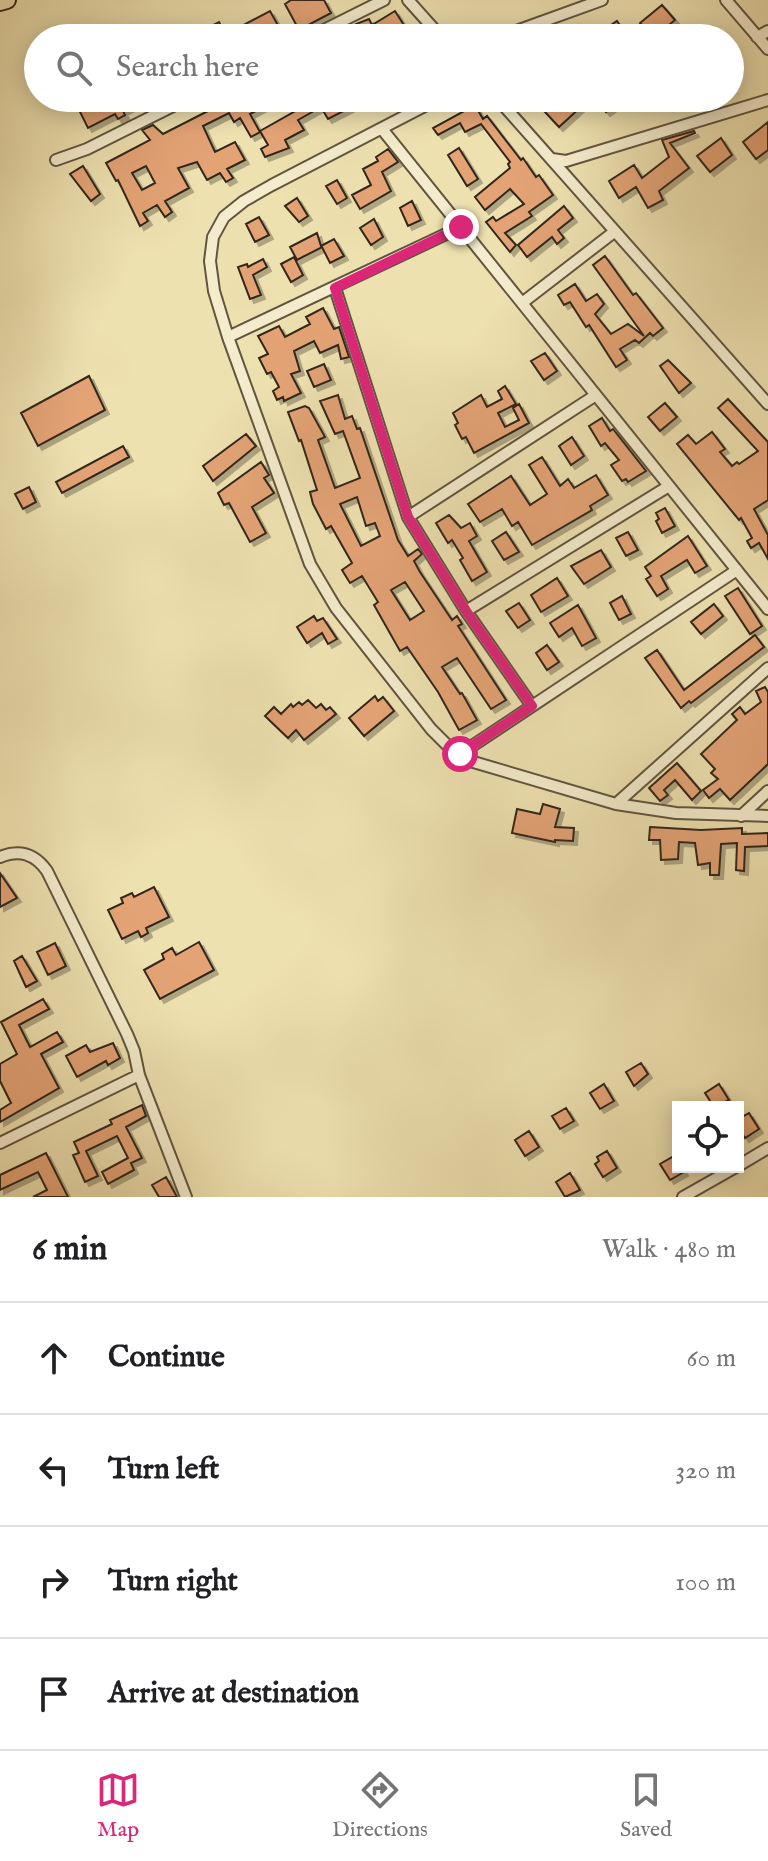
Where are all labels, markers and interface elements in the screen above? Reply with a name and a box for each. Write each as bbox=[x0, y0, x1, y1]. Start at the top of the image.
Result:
search box bbox=[24, 24, 744, 112]
icon: search bbox=[52, 46, 96, 90]
text: Search here bbox=[116, 49, 259, 87]
route end bbox=[443, 209, 479, 245]
route start bbox=[442, 736, 478, 772]
map controls bbox=[672, 1101, 744, 1173]
button: locate bbox=[672, 1101, 744, 1173]
text: 6 min bbox=[32, 1228, 107, 1271]
text: Walk · 480 m bbox=[602, 1233, 736, 1266]
icon: ahead bbox=[32, 1336, 76, 1380]
text: Continue bbox=[108, 1339, 225, 1377]
text: 60 m bbox=[687, 1342, 736, 1375]
icon: left bbox=[32, 1448, 76, 1492]
text: Turn left bbox=[108, 1451, 219, 1489]
text: 320 m bbox=[676, 1454, 736, 1487]
icon: right bbox=[32, 1560, 76, 1604]
text: Turn right bbox=[108, 1563, 238, 1601]
text: 100 m bbox=[675, 1566, 736, 1599]
icon: arrive bbox=[32, 1672, 76, 1716]
text: Arrive at destination bbox=[108, 1675, 359, 1713]
tab: Map bbox=[96, 1768, 140, 1844]
tab: Directions bbox=[332, 1768, 428, 1844]
tab: Saved bbox=[620, 1768, 672, 1844]

